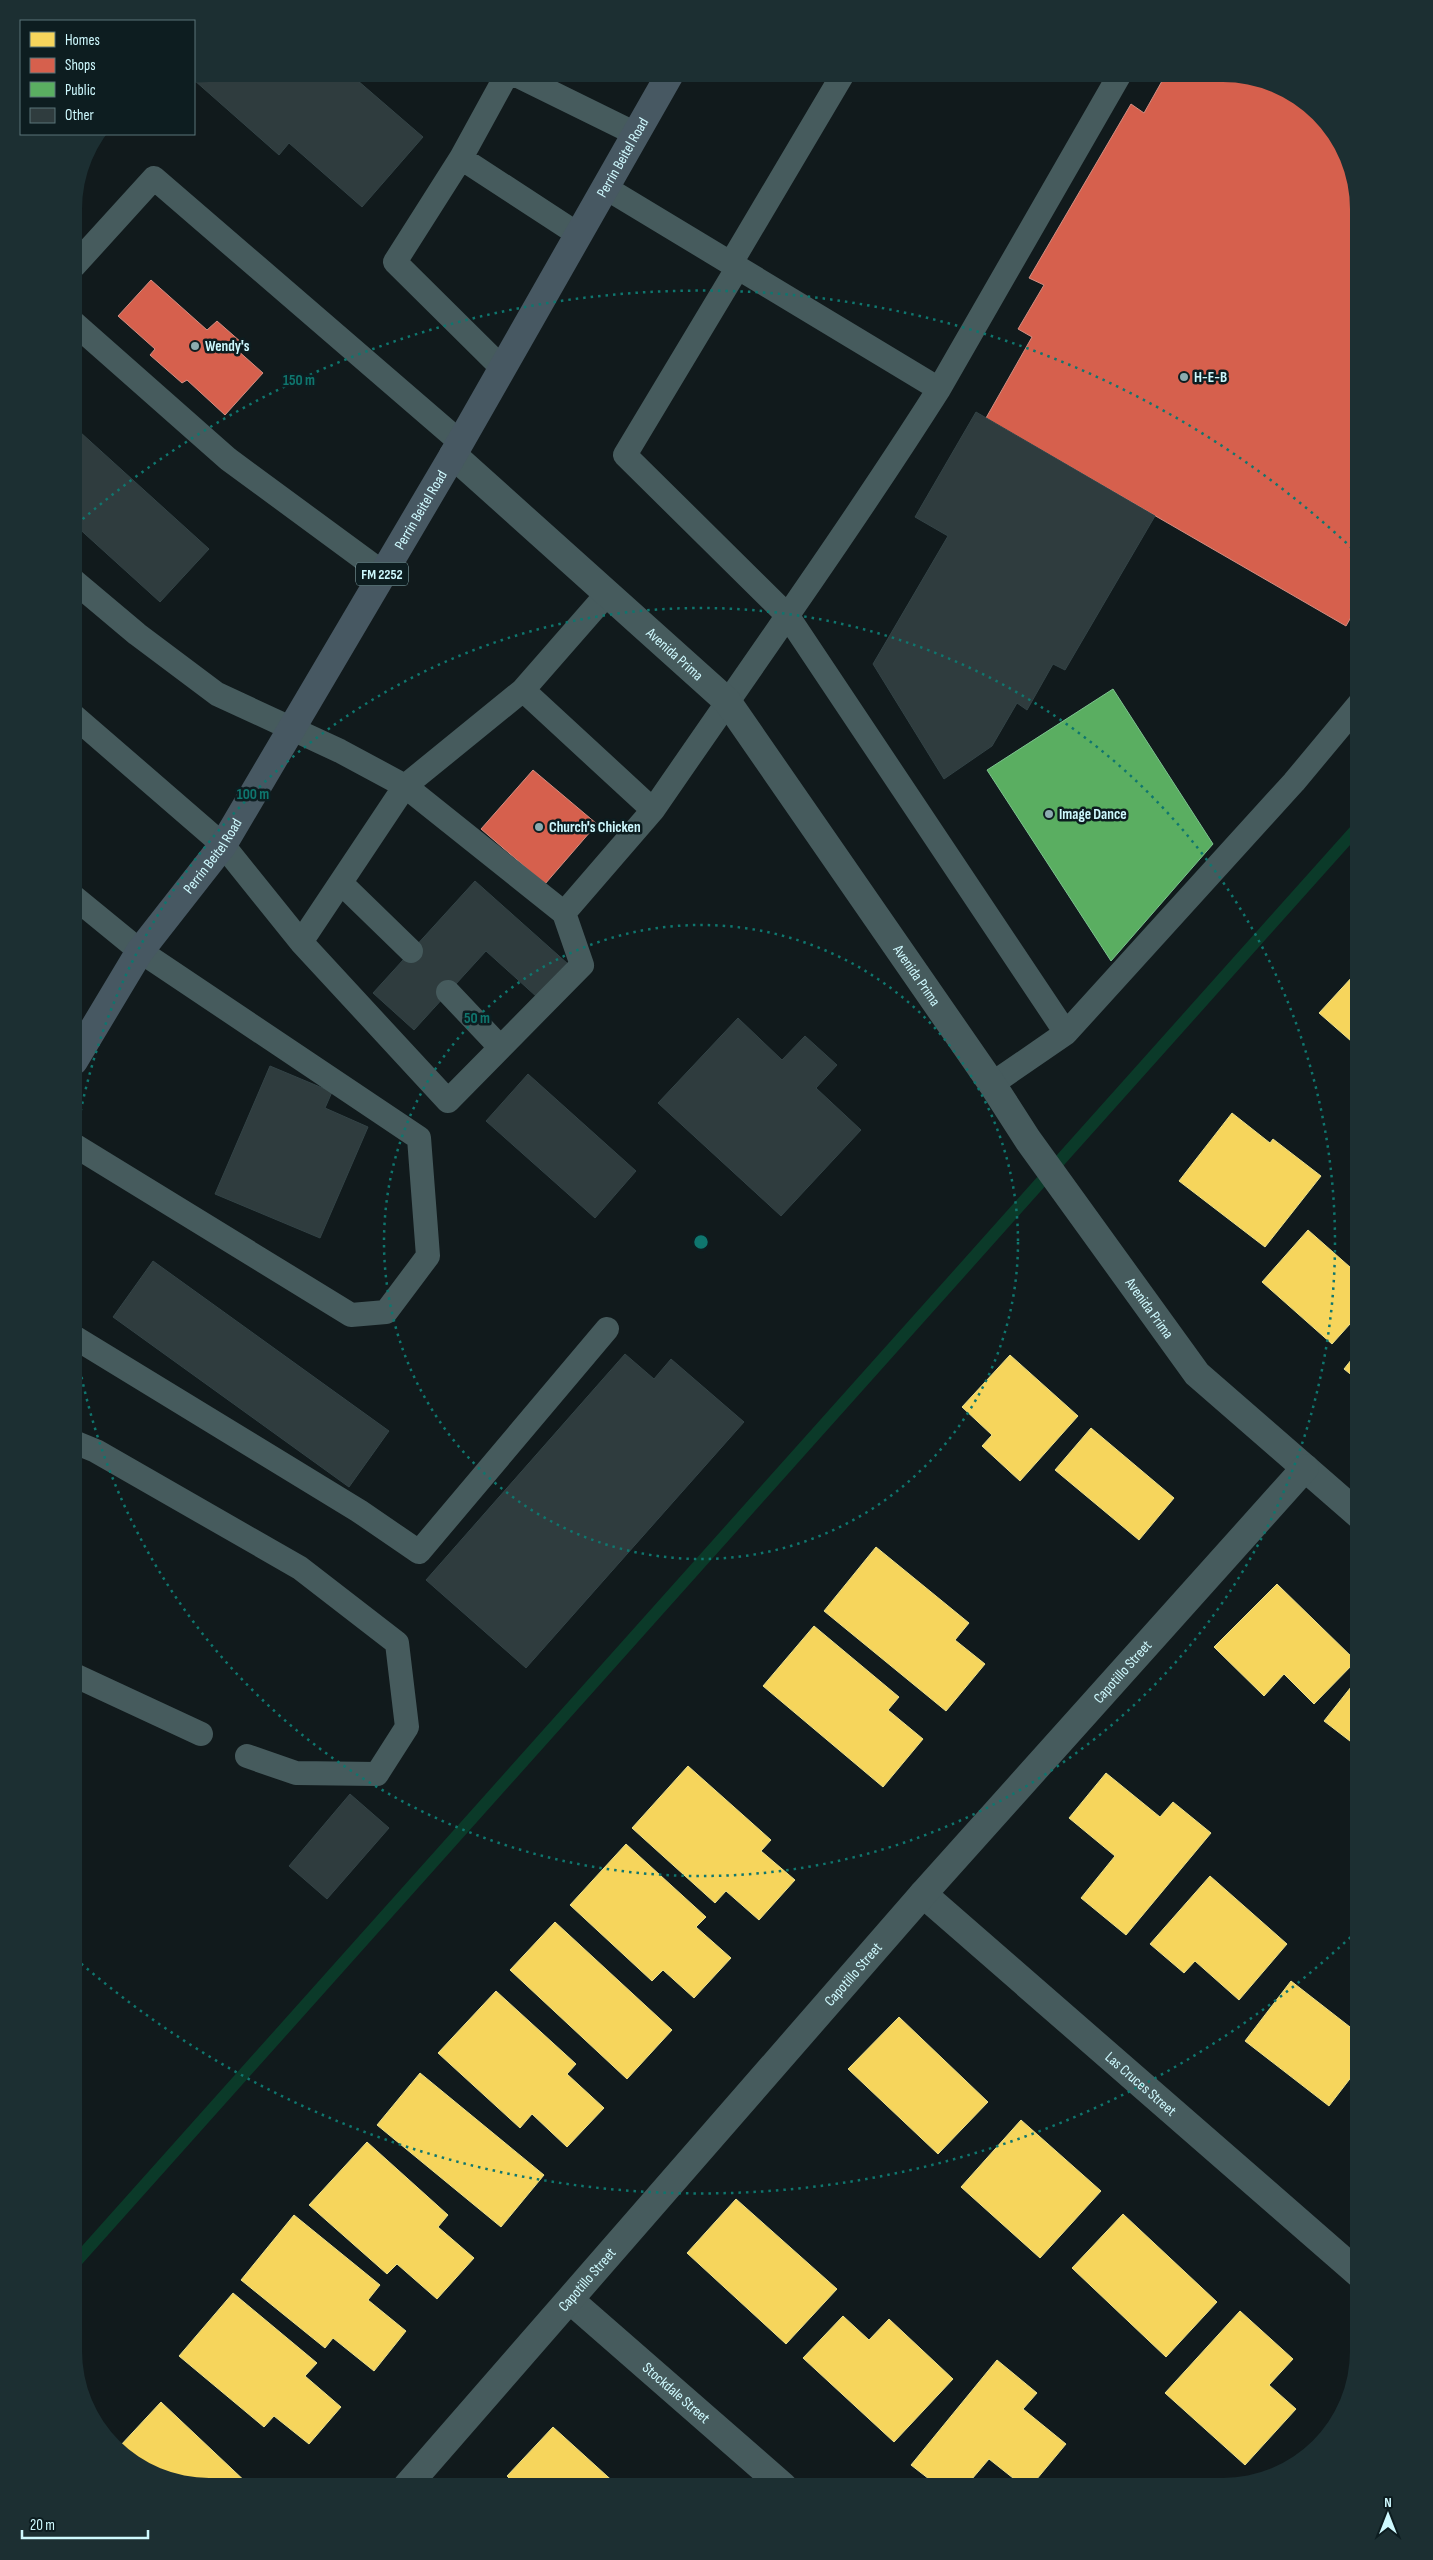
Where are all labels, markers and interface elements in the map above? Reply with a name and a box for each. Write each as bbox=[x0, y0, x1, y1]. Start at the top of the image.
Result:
legend bbox=[20, 20, 195, 135]
text: Homes bbox=[65, 31, 100, 50]
text: Shops bbox=[65, 56, 96, 75]
text: Public bbox=[65, 81, 96, 100]
text: Other bbox=[65, 106, 94, 125]
street label: Perrin Beitel Road bbox=[592, 114, 653, 201]
place label: Wendy's bbox=[205, 337, 250, 356]
marker: Wendy's bbox=[189, 340, 201, 352]
place label: H-E-B bbox=[1194, 368, 1227, 387]
text: 150 m bbox=[283, 371, 315, 390]
marker: H-E-B bbox=[1178, 371, 1190, 383]
street label: Perrin Beitel Road bbox=[390, 467, 451, 553]
road number: FM 2252 bbox=[356, 562, 408, 586]
street label: Avenida Prima bbox=[641, 623, 707, 685]
text: 100 m bbox=[237, 785, 269, 804]
place label: Image Dance bbox=[1059, 805, 1127, 824]
marker: Image Dance bbox=[1043, 808, 1055, 820]
street label: Perrin Beitel Road bbox=[179, 815, 246, 898]
place label: Church's Chicken bbox=[549, 818, 641, 837]
marker: Church's Chicken bbox=[533, 821, 545, 833]
street label: Avenida Prima bbox=[888, 940, 945, 1010]
text: 50 m bbox=[464, 1009, 490, 1028]
centre of rings bbox=[692, 1233, 710, 1251]
street label: Avenida Prima bbox=[1121, 1273, 1178, 1342]
street label: Capotillo Street bbox=[1089, 1636, 1156, 1707]
street label: Capotillo Street bbox=[820, 1938, 886, 2010]
street label: Las Cruces Street bbox=[1101, 2048, 1181, 2120]
street label: Capotillo Street bbox=[554, 2243, 620, 2315]
street label: Stockdale Street bbox=[638, 2358, 714, 2428]
north arrow bbox=[1363, 2490, 1413, 2540]
text: N bbox=[1384, 2494, 1392, 2511]
scale bar bbox=[22, 2508, 149, 2540]
text: 20 m bbox=[30, 2516, 55, 2535]

